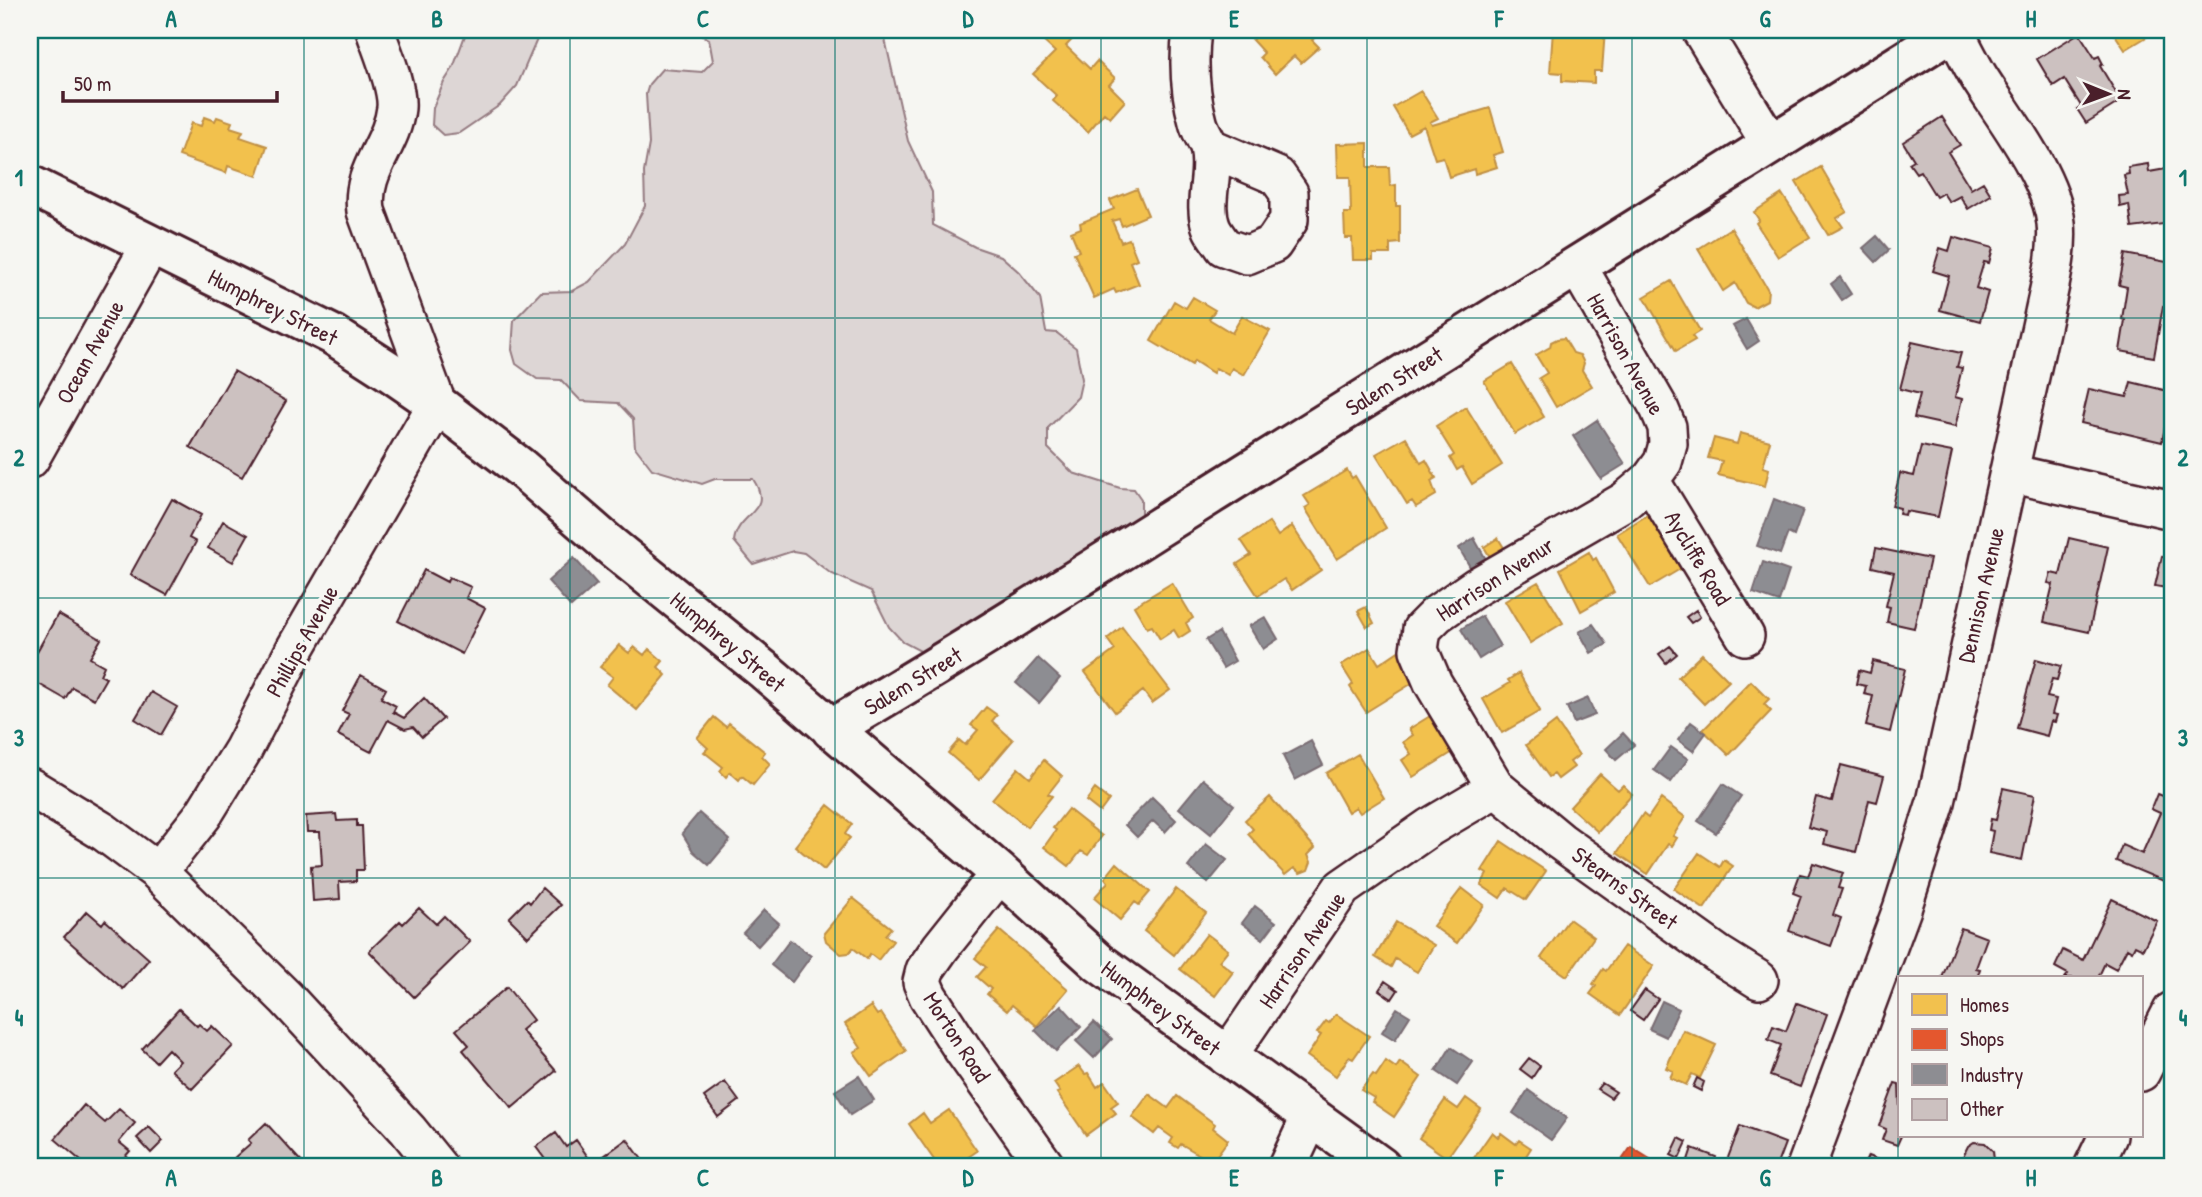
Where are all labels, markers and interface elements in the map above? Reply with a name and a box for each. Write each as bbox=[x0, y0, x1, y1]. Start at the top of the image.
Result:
text: A bbox=[165, 3, 177, 34]
text: B bbox=[431, 3, 443, 34]
text: C bbox=[697, 3, 709, 34]
text: D bbox=[963, 3, 975, 34]
text: E bbox=[1229, 3, 1240, 34]
text: F bbox=[1494, 3, 1505, 34]
text: G bbox=[1759, 3, 1771, 34]
text: H bbox=[2026, 3, 2037, 34]
scale bar bbox=[63, 60, 276, 104]
north arrow bbox=[2072, 60, 2142, 130]
text: 50 m bbox=[74, 69, 111, 98]
text: N bbox=[2112, 89, 2138, 100]
text: 1 bbox=[15, 162, 23, 193]
text: 1 bbox=[2179, 162, 2187, 193]
street label: Humphrey Street bbox=[203, 261, 344, 353]
street label: Harrison Avenue bbox=[1580, 287, 1673, 420]
street label: Ocean Avenue bbox=[48, 294, 131, 409]
street label: Salem Street bbox=[1339, 338, 1449, 423]
text: 2 bbox=[14, 442, 25, 473]
text: 2 bbox=[2178, 442, 2189, 473]
street label: Aycliffe Road bbox=[1658, 505, 1739, 611]
street label: Dennison Avenue bbox=[1950, 524, 2011, 666]
street label: Harrison Avenur bbox=[1430, 529, 1560, 628]
street label: Phillips Avenue bbox=[258, 579, 345, 702]
street label: Humphrey Street bbox=[664, 584, 793, 700]
street label: Salem Street bbox=[858, 639, 969, 722]
text: 3 bbox=[14, 722, 24, 753]
text: 3 bbox=[2178, 722, 2188, 753]
street label: Stearns Street bbox=[1566, 839, 1685, 937]
street label: Harrison Avenue bbox=[1251, 885, 1352, 1014]
street label: Humphrey Street bbox=[1095, 953, 1228, 1063]
legend bbox=[1898, 976, 2142, 1138]
street label: Morton Road bbox=[917, 985, 998, 1088]
text: Homes bbox=[1960, 990, 2009, 1019]
text: 4 bbox=[15, 1002, 24, 1033]
text: 4 bbox=[2179, 1002, 2188, 1033]
text: Shops bbox=[1960, 1024, 2004, 1053]
text: Industry bbox=[1960, 1060, 2023, 1089]
text: Other bbox=[1960, 1094, 2004, 1123]
text: A bbox=[165, 1162, 177, 1193]
text: B bbox=[431, 1162, 443, 1193]
text: C bbox=[697, 1162, 709, 1193]
text: D bbox=[963, 1162, 975, 1193]
text: E bbox=[1229, 1162, 1240, 1193]
text: F bbox=[1494, 1162, 1505, 1193]
text: G bbox=[1759, 1162, 1771, 1193]
text: H bbox=[2026, 1162, 2037, 1193]

